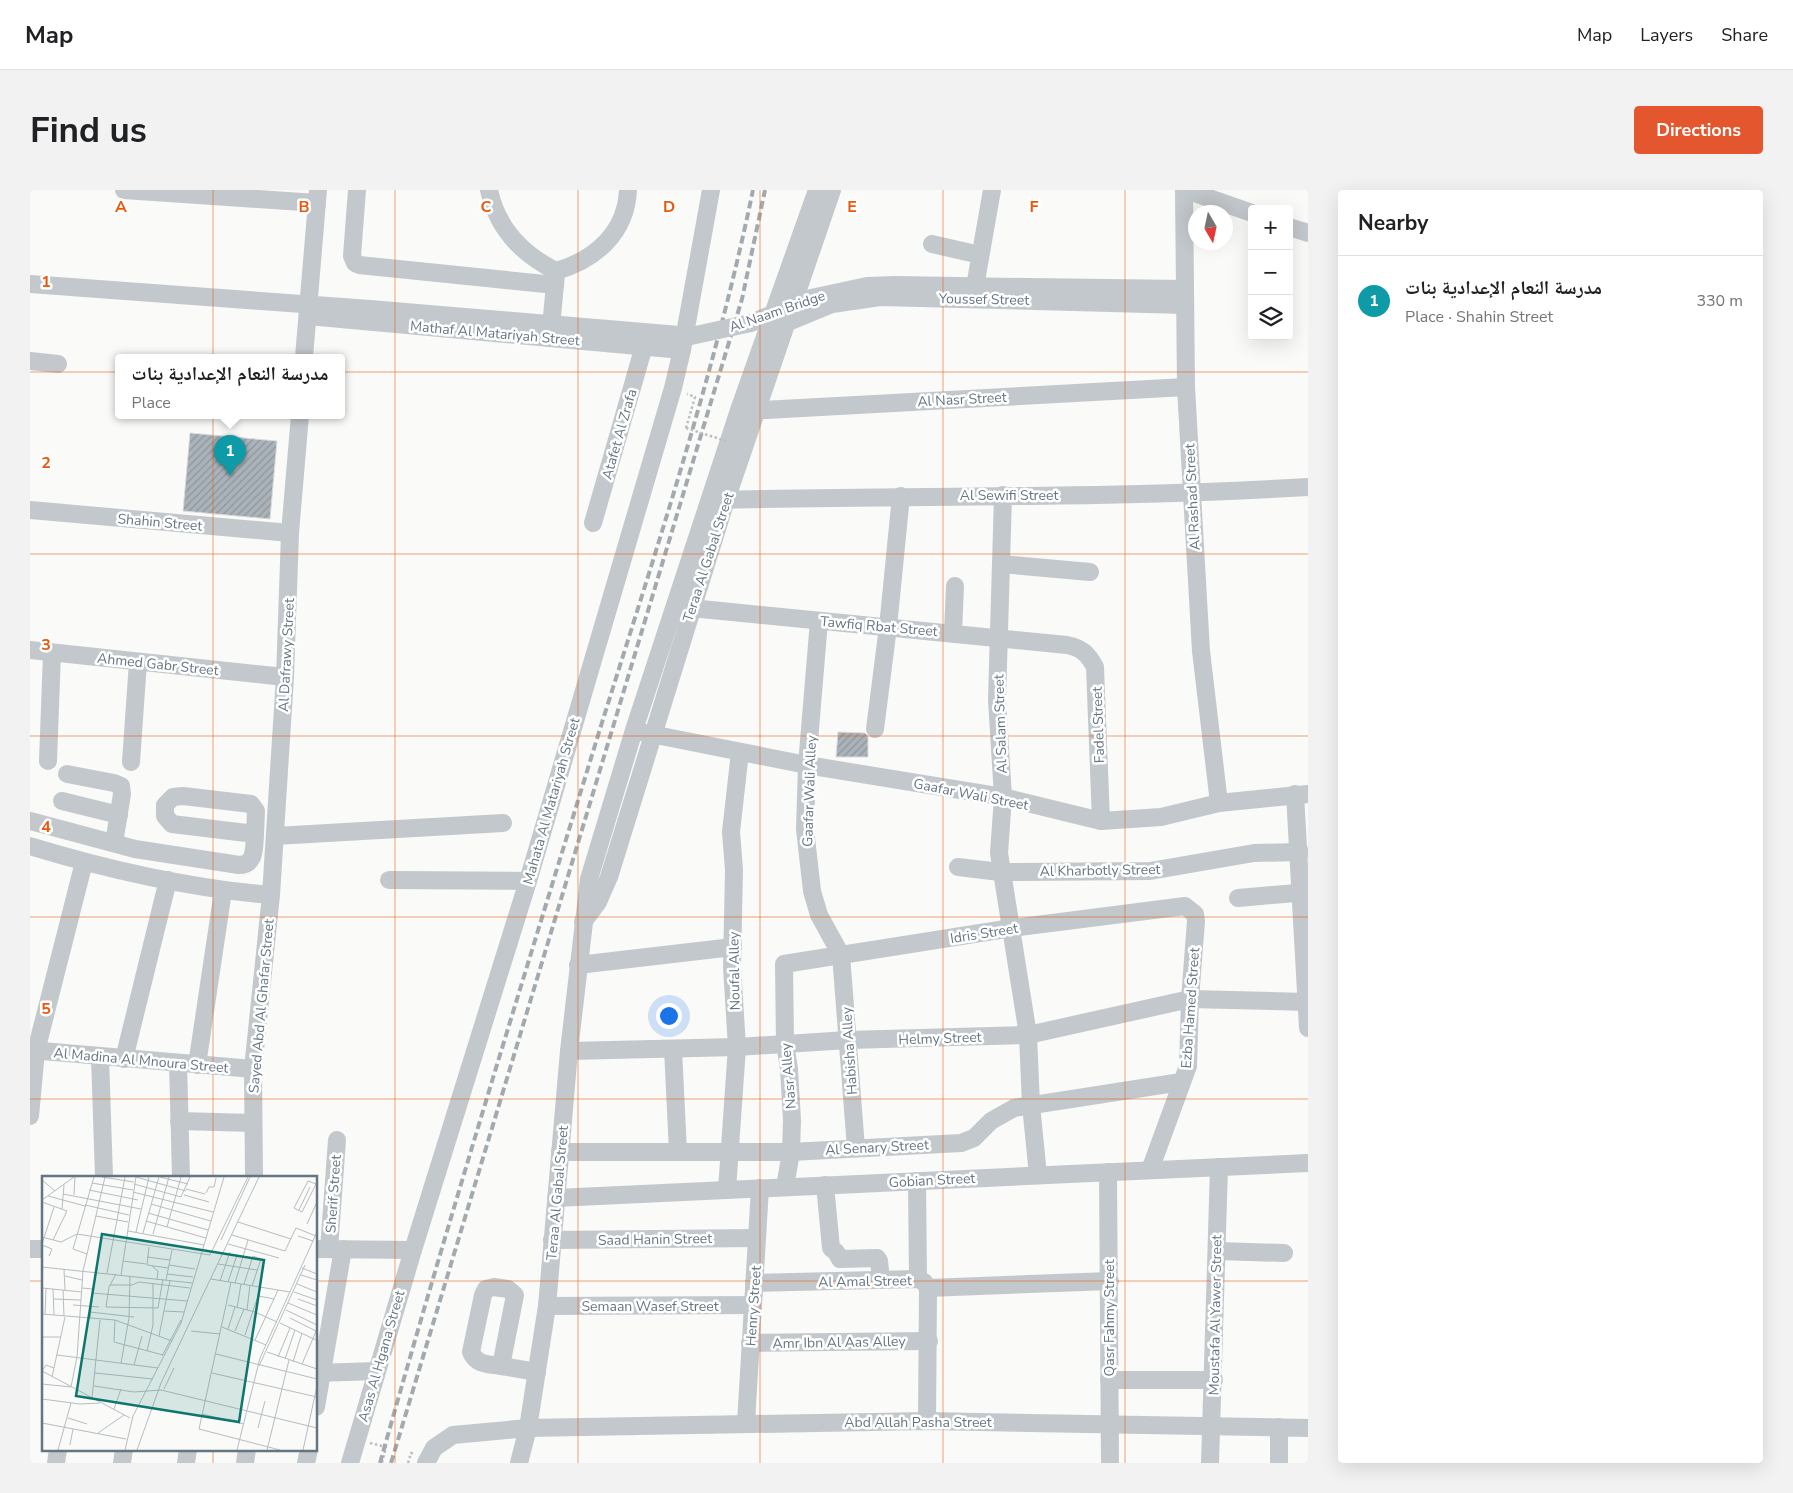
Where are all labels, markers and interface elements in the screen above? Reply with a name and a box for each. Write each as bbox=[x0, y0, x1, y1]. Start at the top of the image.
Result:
text: Map bbox=[25, 19, 73, 51]
text: Map bbox=[1577, 23, 1612, 47]
text: Layers bbox=[1640, 23, 1693, 47]
text: Share bbox=[1721, 23, 1768, 47]
button: Directions bbox=[1634, 106, 1763, 154]
text: Find us bbox=[30, 107, 147, 154]
text: A bbox=[115, 196, 127, 218]
text: B bbox=[298, 196, 310, 218]
text: C bbox=[481, 196, 492, 218]
text: D bbox=[663, 196, 675, 218]
text: E bbox=[847, 196, 857, 218]
text: F bbox=[1030, 196, 1039, 218]
north arrow bbox=[1188, 205, 1233, 250]
map controls bbox=[1248, 205, 1293, 340]
button: + bbox=[1248, 205, 1293, 250]
text: Nearby bbox=[1358, 209, 1428, 237]
button: − bbox=[1248, 250, 1293, 295]
text: 1 bbox=[41, 271, 51, 293]
text: مدرسة النعام الإعدادية بنات bbox=[1405, 275, 1602, 301]
street label: Al Naam Bridge bbox=[727, 286, 828, 337]
street label: Youssef Street bbox=[938, 289, 1029, 310]
text: 1 bbox=[1369, 290, 1379, 312]
text: 330 m bbox=[1696, 290, 1743, 312]
button: layers bbox=[1248, 295, 1293, 340]
text: Place · Shahin Street bbox=[1405, 306, 1553, 328]
street label: Mathaf Al Matariyah Street bbox=[409, 317, 581, 350]
popup bbox=[115, 354, 345, 419]
text: مدرسة النعام الإعدادية بنات bbox=[132, 361, 328, 387]
street label: Atafet Al Zrafa bbox=[597, 387, 641, 482]
street label: Al Nasr Street bbox=[917, 388, 1007, 411]
text: Place bbox=[132, 392, 171, 414]
pin: 1 bbox=[214, 435, 246, 476]
street label: Al Rashad Street bbox=[1180, 443, 1205, 551]
text: 2 bbox=[41, 452, 51, 474]
street label: Al Sewifi Street bbox=[960, 486, 1058, 505]
street label: Teraa Al Gabal Street bbox=[679, 490, 738, 624]
street label: Shahin Street bbox=[117, 509, 203, 536]
street label: Al Dafrawy Street bbox=[274, 598, 299, 712]
street label: Tawfiq Rbat Street bbox=[819, 612, 939, 641]
text: 3 bbox=[41, 634, 51, 656]
street label: Ahmed Gabr Street bbox=[96, 649, 220, 680]
street label: Al Salam Street bbox=[989, 674, 1012, 774]
street label: Fadel Street bbox=[1088, 686, 1109, 763]
street label: Mahata Al Matariyah Street bbox=[519, 715, 584, 887]
street label: Gaafar Wali Alley bbox=[798, 734, 821, 847]
street label: Gaafar Wali Street bbox=[912, 774, 1030, 815]
text: 4 bbox=[41, 816, 51, 838]
street label: Al Kharbotly Street bbox=[1039, 860, 1161, 881]
street label: Sayed Abd Al Ghafar Street bbox=[244, 918, 279, 1094]
street label: Idris Street bbox=[949, 919, 1020, 948]
street label: Noufal Alley bbox=[724, 931, 745, 1011]
street label: Ezba Hamed Street bbox=[1177, 947, 1204, 1069]
text: 5 bbox=[41, 998, 51, 1020]
your location bbox=[656, 1003, 682, 1029]
street label: Habisha Alley bbox=[837, 1006, 862, 1096]
street label: Helmy Street bbox=[898, 1028, 982, 1049]
street label: Nasr Alley bbox=[776, 1041, 801, 1110]
street label: Al Madina Al Mnoura Street bbox=[53, 1043, 229, 1078]
street label: Teraa Al Gabal Street bbox=[542, 1125, 573, 1261]
street label: Al Senary Street bbox=[825, 1135, 929, 1160]
street label: Sherif Street bbox=[321, 1154, 346, 1234]
street label: Gobian Street bbox=[888, 1169, 976, 1192]
inset map bbox=[42, 1176, 318, 1450]
street label: Saad Hanin Street bbox=[598, 1229, 712, 1250]
street label: Moustafa Al Yawer Street bbox=[1205, 1234, 1226, 1396]
street label: Qasr Fahmy Street bbox=[1100, 1259, 1119, 1377]
street label: Henry Street bbox=[741, 1265, 766, 1347]
street label: Al Amal Street bbox=[818, 1271, 912, 1292]
street label: Asas Al Hgana Street bbox=[354, 1288, 409, 1424]
street label: Semaan Wasef Street bbox=[581, 1297, 719, 1316]
street label: Amr Ibn Al Aas Alley bbox=[772, 1332, 906, 1353]
street label: Abd Allah Pasha Street bbox=[844, 1413, 992, 1432]

